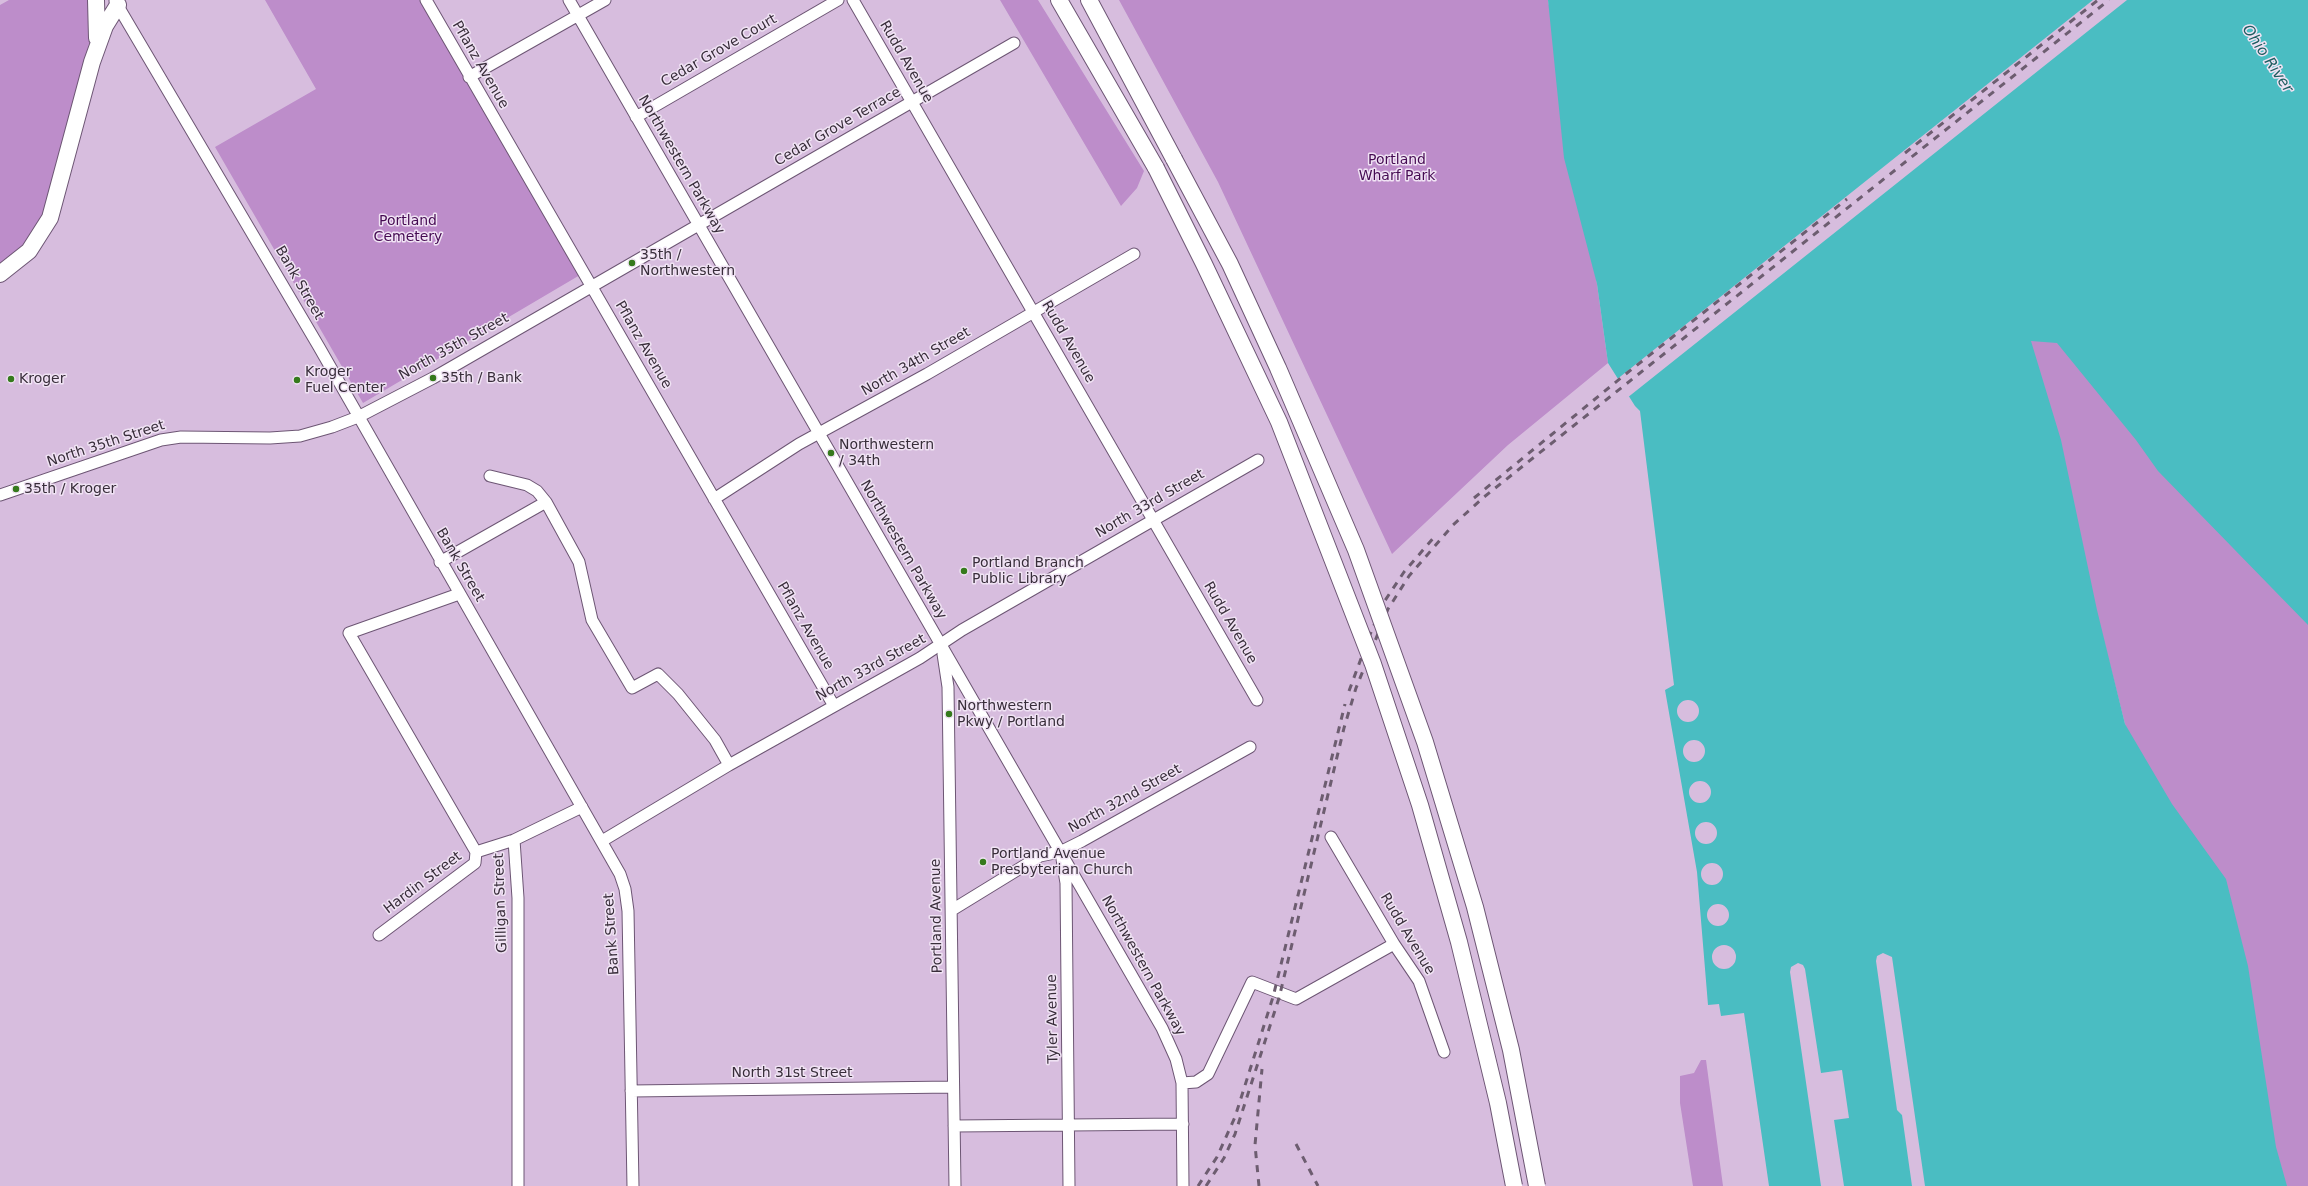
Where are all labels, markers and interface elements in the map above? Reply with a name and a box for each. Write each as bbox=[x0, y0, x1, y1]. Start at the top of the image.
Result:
street label: Cedar Grove Court bbox=[658, 11, 780, 91]
street label: Pflanz Avenue bbox=[448, 18, 512, 112]
street label: Rudd Avenue bbox=[876, 18, 936, 106]
water label: Ohio River bbox=[2238, 22, 2296, 96]
street label: Cedar Grove Terrace bbox=[772, 84, 904, 170]
street label: Northwestern Parkway bbox=[634, 92, 728, 238]
park label: Portland Wharf Park bbox=[1359, 152, 1435, 184]
park label: Portland Cemetery bbox=[374, 213, 442, 246]
street label: Bank Street bbox=[271, 243, 327, 323]
place label: 35th / Northwestern bbox=[640, 247, 735, 280]
marker: 35th / Northwestern bbox=[627, 258, 637, 268]
street label: Pflanz Avenue bbox=[611, 298, 675, 392]
street label: Rudd Avenue bbox=[1038, 298, 1098, 386]
street label: North 35th Street bbox=[396, 310, 512, 384]
street label: North 34th Street bbox=[859, 324, 973, 400]
place label: Kroger Fuel Center bbox=[305, 364, 385, 396]
place label: 35th / Bank bbox=[441, 370, 522, 386]
place label: Kroger bbox=[19, 371, 65, 387]
marker: 35th / Bank bbox=[428, 373, 438, 383]
marker: Kroger bbox=[6, 374, 16, 384]
marker: Kroger Fuel Center bbox=[292, 375, 302, 385]
street label: North 35th Street bbox=[45, 417, 167, 471]
place label: Northwestern / 34th bbox=[839, 437, 934, 470]
marker: Northwestern / 34th bbox=[826, 448, 836, 458]
street label: North 33rd Street bbox=[1093, 466, 1207, 542]
street label: Northwestern Parkway bbox=[856, 477, 950, 623]
place label: 35th / Kroger bbox=[24, 481, 116, 497]
marker: 35th / Kroger bbox=[11, 484, 21, 494]
street label: Bank Street bbox=[432, 525, 488, 605]
place label: Portland Branch Public Library bbox=[972, 555, 1084, 588]
marker: Portland Branch Public Library bbox=[959, 566, 969, 576]
street label: Pflanz Avenue bbox=[773, 579, 837, 673]
street label: Rudd Avenue bbox=[1200, 579, 1260, 667]
street label: North 33rd Street bbox=[813, 631, 929, 705]
place label: Northwestern Pkwy / Portland bbox=[957, 698, 1065, 730]
marker: Northwestern Pkwy / Portland bbox=[944, 709, 954, 719]
street label: North 32nd Street bbox=[1066, 761, 1184, 837]
place label: Portland Avenue Presbyterian Church bbox=[991, 846, 1133, 878]
street label: Hardin Street bbox=[381, 848, 465, 918]
street label: Gilligan Street bbox=[491, 853, 511, 953]
marker: Portland Avenue Presbyterian Church bbox=[978, 857, 988, 867]
street label: Portland Avenue bbox=[928, 859, 946, 973]
street label: Rudd Avenue bbox=[1376, 890, 1438, 978]
street label: Bank Street bbox=[601, 892, 623, 976]
street label: Northwestern Parkway bbox=[1097, 893, 1189, 1039]
street label: Tyler Avenue bbox=[1044, 974, 1062, 1064]
street label: North 31st Street bbox=[731, 1065, 853, 1081]

